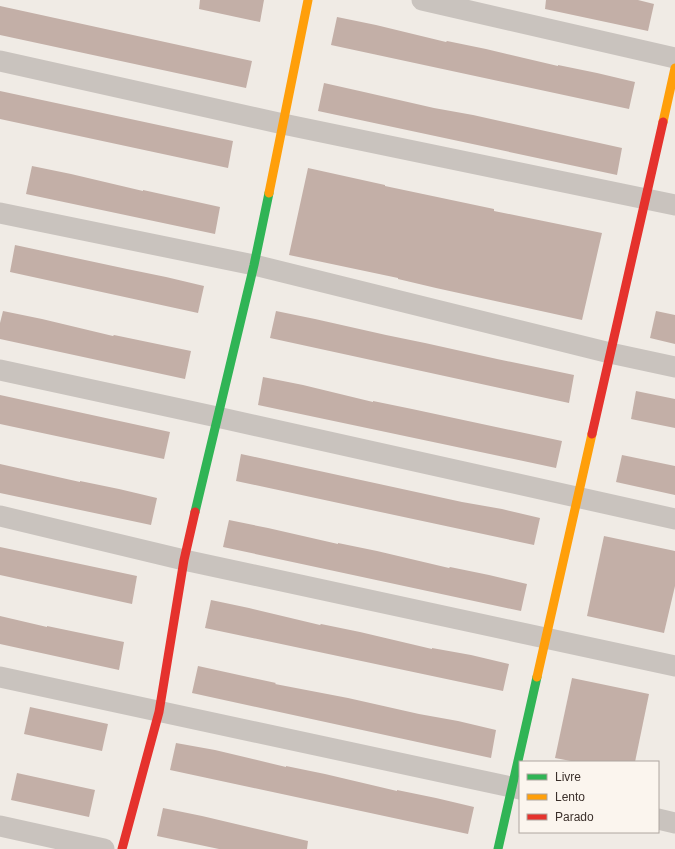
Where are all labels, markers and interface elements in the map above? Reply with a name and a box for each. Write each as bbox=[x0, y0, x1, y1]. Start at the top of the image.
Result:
legend bbox=[519, 761, 659, 833]
text: Livre bbox=[555, 770, 581, 784]
text: Lento bbox=[555, 790, 585, 804]
text: Parado bbox=[555, 810, 594, 824]

